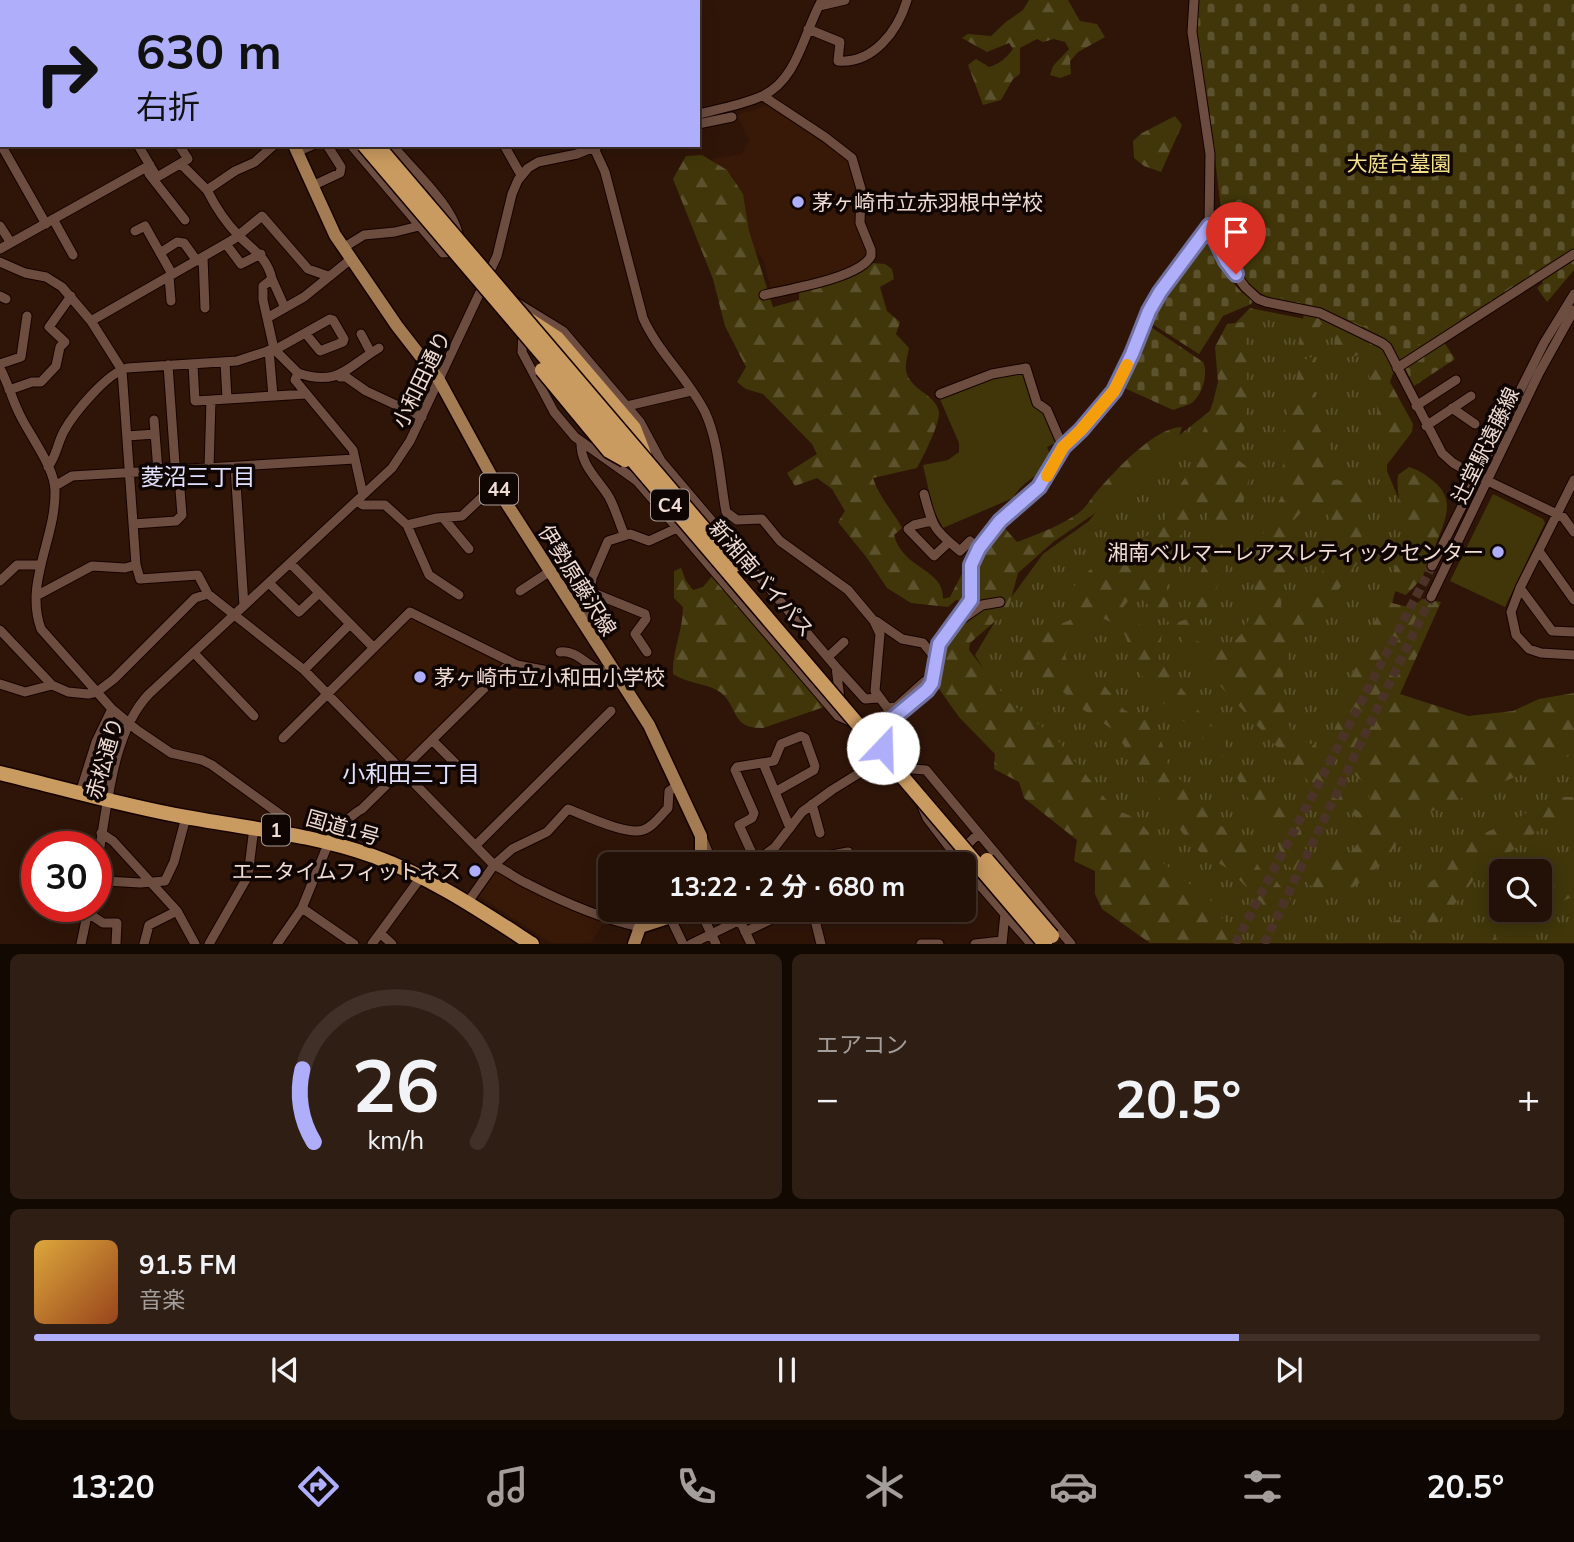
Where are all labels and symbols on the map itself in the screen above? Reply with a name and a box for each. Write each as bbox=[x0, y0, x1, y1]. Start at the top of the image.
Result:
park label: 大庭台墓園 bbox=[1347, 150, 1452, 176]
place label: 茅ヶ崎市立赤羽根中学校 bbox=[812, 189, 1043, 215]
marker: 茅ヶ崎市立赤羽根中学校 bbox=[790, 194, 806, 210]
pin bbox=[1206, 202, 1266, 274]
street label: 小和田通り bbox=[386, 326, 456, 432]
street label: 辻堂駅遠藤線 bbox=[1446, 383, 1524, 507]
district label: 菱沼三丁目 bbox=[141, 462, 256, 491]
road number: 44 bbox=[480, 474, 518, 504]
road number: C4 bbox=[651, 490, 689, 520]
street label: 新湘南バイパス bbox=[704, 514, 820, 642]
street label: 伊勢原藤沢線 bbox=[534, 520, 622, 640]
place label: 湘南ベルマーレアスレティックセンター bbox=[1107, 539, 1484, 565]
marker: 湘南ベルマーレアスレティックセンター bbox=[1490, 544, 1506, 560]
place label: 茅ヶ崎市立小和田小学校 bbox=[434, 664, 665, 690]
marker: 茅ヶ崎市立小和田小学校 bbox=[412, 669, 428, 685]
position arrow bbox=[846, 711, 920, 785]
street label: 赤松通り bbox=[80, 714, 128, 802]
district label: 小和田三丁目 bbox=[342, 759, 480, 788]
street label: 国道1号 bbox=[303, 804, 383, 850]
road number: 1 bbox=[262, 814, 290, 846]
speed limit sign: 30 bbox=[21, 831, 112, 922]
place label: エニタイムフィットネス bbox=[232, 858, 461, 884]
marker: エニタイムフィットネス bbox=[467, 863, 483, 879]

